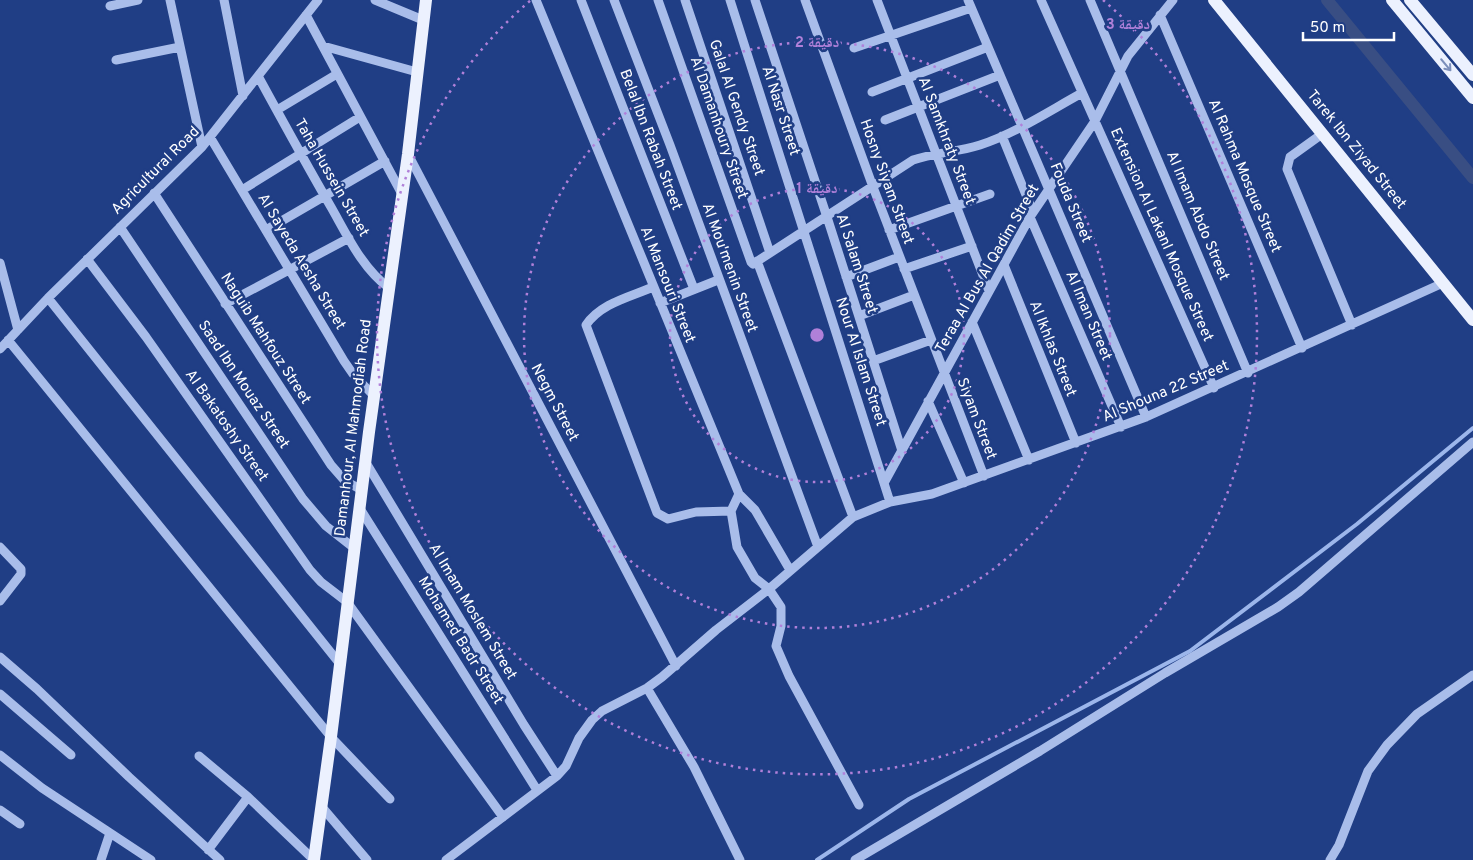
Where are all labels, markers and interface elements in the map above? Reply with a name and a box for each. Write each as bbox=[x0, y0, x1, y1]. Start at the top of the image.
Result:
scale bar bbox=[1303, 10, 1394, 42]
text: 3 دقيقة bbox=[1106, 16, 1150, 35]
text: 50 m bbox=[1310, 19, 1345, 38]
text: 2 دقيقة bbox=[795, 34, 839, 53]
street label: Galal Al Gendy Street bbox=[704, 37, 768, 179]
street label: Al Damanhoury Street bbox=[685, 54, 751, 202]
one-way arrow bbox=[1440, 58, 1451, 71]
street label: Al Nasr Street bbox=[757, 64, 803, 158]
street label: Belal Ibn Rabah Street bbox=[614, 67, 686, 213]
street label: Al Samkhraty Street bbox=[913, 74, 979, 208]
street label: Tarek Ibn Ziyad Street bbox=[1302, 87, 1410, 213]
street label: Al Rahma Mosque Street bbox=[1203, 96, 1285, 256]
street label: Taha Hussein Street bbox=[289, 115, 373, 241]
street label: Hosny Siyam Street bbox=[855, 117, 917, 247]
street label: Agricultural Road bbox=[108, 123, 204, 219]
street label: Extension Al LakanI Mosque Street bbox=[1105, 125, 1217, 345]
street label: Al Imam Abdo Street bbox=[1161, 148, 1233, 284]
street label: Fouda Street bbox=[1045, 160, 1095, 246]
text: 1 دقيقة bbox=[796, 180, 838, 199]
street label: Teraa Al Bus Al Qadim Street bbox=[932, 181, 1044, 357]
street label: Al Sayeda Aesha Street bbox=[253, 190, 349, 334]
street label: Al Mou'menin Street bbox=[697, 201, 761, 335]
street label: Al Salam Street bbox=[831, 212, 881, 316]
street label: Al Mansouri Street bbox=[635, 224, 699, 346]
street label: Al Iman Street bbox=[1061, 268, 1115, 364]
street label: Naguib Mahfouz Street bbox=[215, 270, 315, 408]
street label: Nour Al Islam Street bbox=[830, 295, 890, 429]
street label: Al Ikhlas Street bbox=[1024, 298, 1080, 400]
street label: Saad Ibn Mouaz Street bbox=[193, 317, 293, 453]
street label: Damanhour, Al Mahmodiah Road bbox=[331, 318, 377, 538]
centre of rings bbox=[808, 326, 826, 344]
street label: Al Shouna 22 Street bbox=[1100, 357, 1232, 427]
street label: Negm Street bbox=[526, 361, 582, 445]
street label: Al Bakatoshy Street bbox=[180, 366, 272, 486]
street label: Siyam Street bbox=[952, 375, 1000, 463]
street label: Al Imam Moslem Street bbox=[424, 540, 520, 684]
street label: Mohamed Badr Street bbox=[413, 573, 507, 709]

